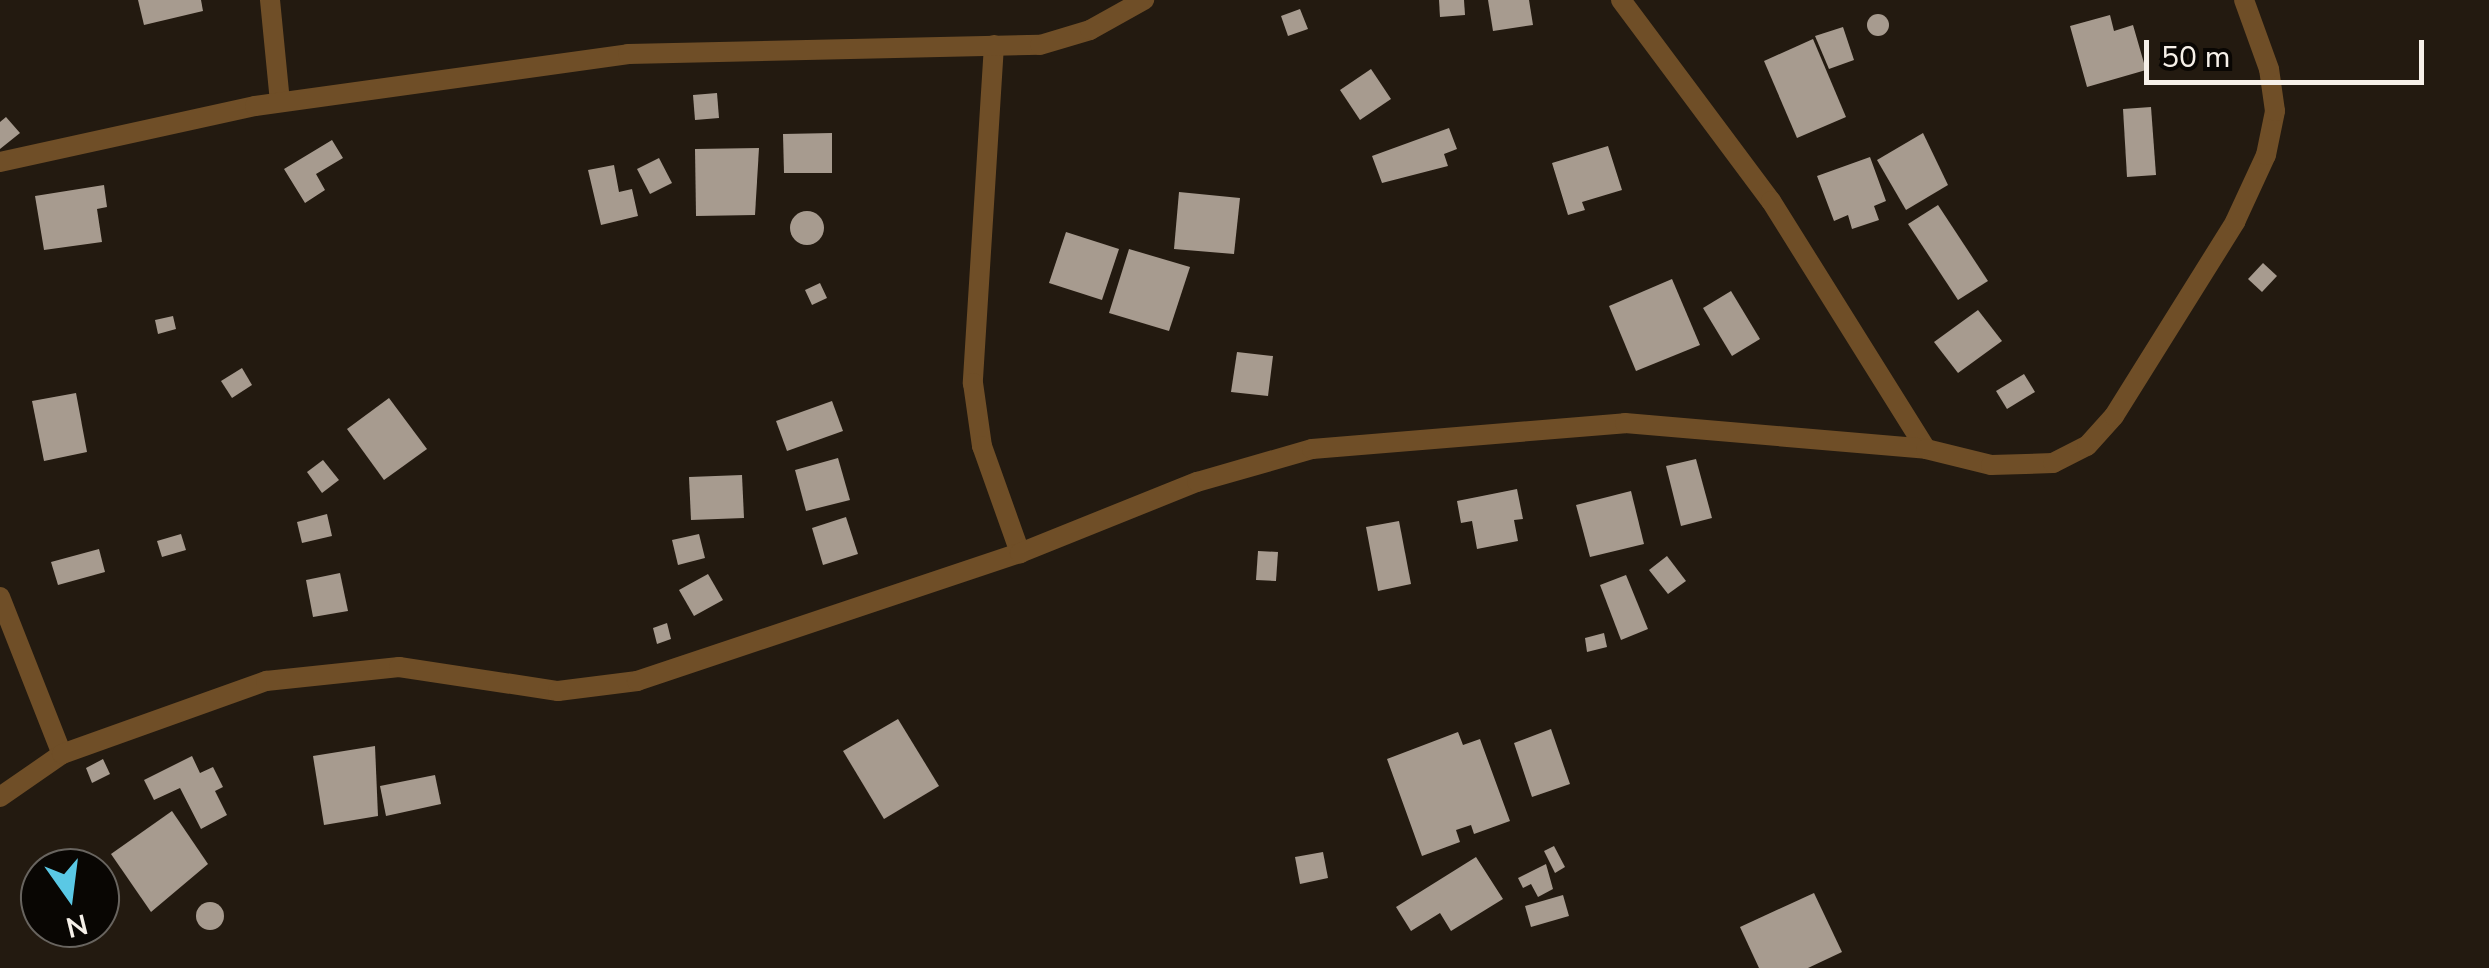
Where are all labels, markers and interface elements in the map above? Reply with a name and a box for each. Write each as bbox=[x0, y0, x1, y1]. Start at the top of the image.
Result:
scale bar bbox=[2149, 20, 2429, 82]
text: 50 m bbox=[2161, 37, 2230, 78]
north arrow bbox=[20, 848, 120, 948]
text: N bbox=[62, 904, 92, 946]

